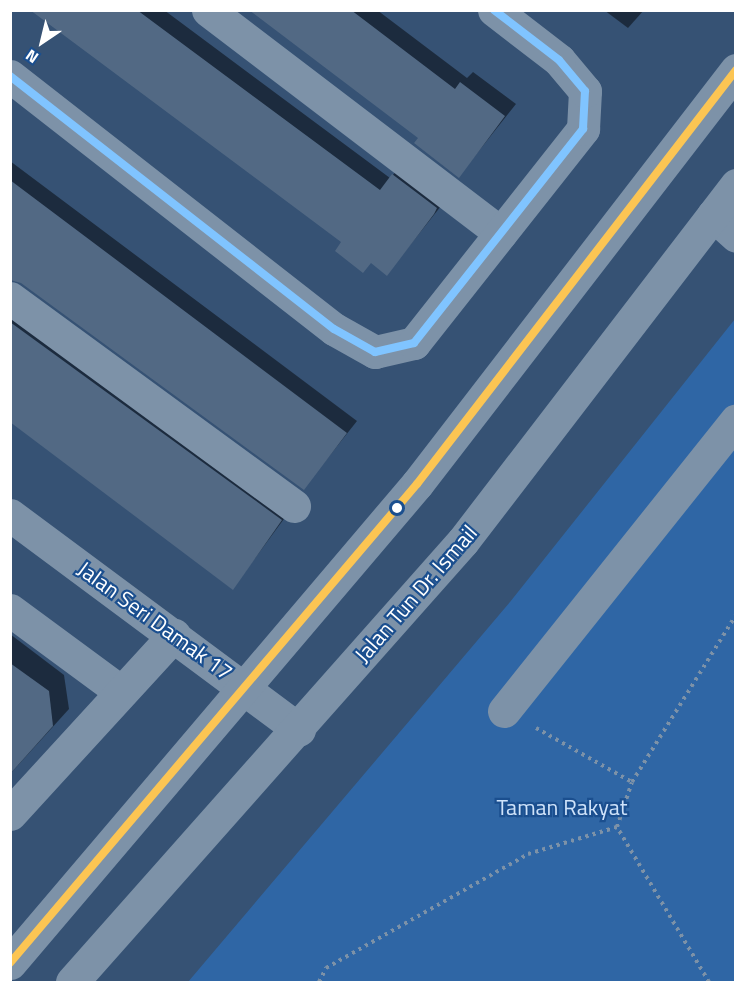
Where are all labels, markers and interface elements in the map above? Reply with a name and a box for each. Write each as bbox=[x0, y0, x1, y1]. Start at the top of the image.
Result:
north arrow bbox=[12, 12, 72, 72]
text: N bbox=[20, 44, 43, 70]
unlabelled marker bbox=[391, 502, 403, 514]
street label: Jalan Tun Dr. Ismail bbox=[349, 520, 483, 668]
street label: Jalan Seri Damak 17 bbox=[72, 556, 238, 686]
park label: Taman Rakyat bbox=[497, 795, 627, 821]

